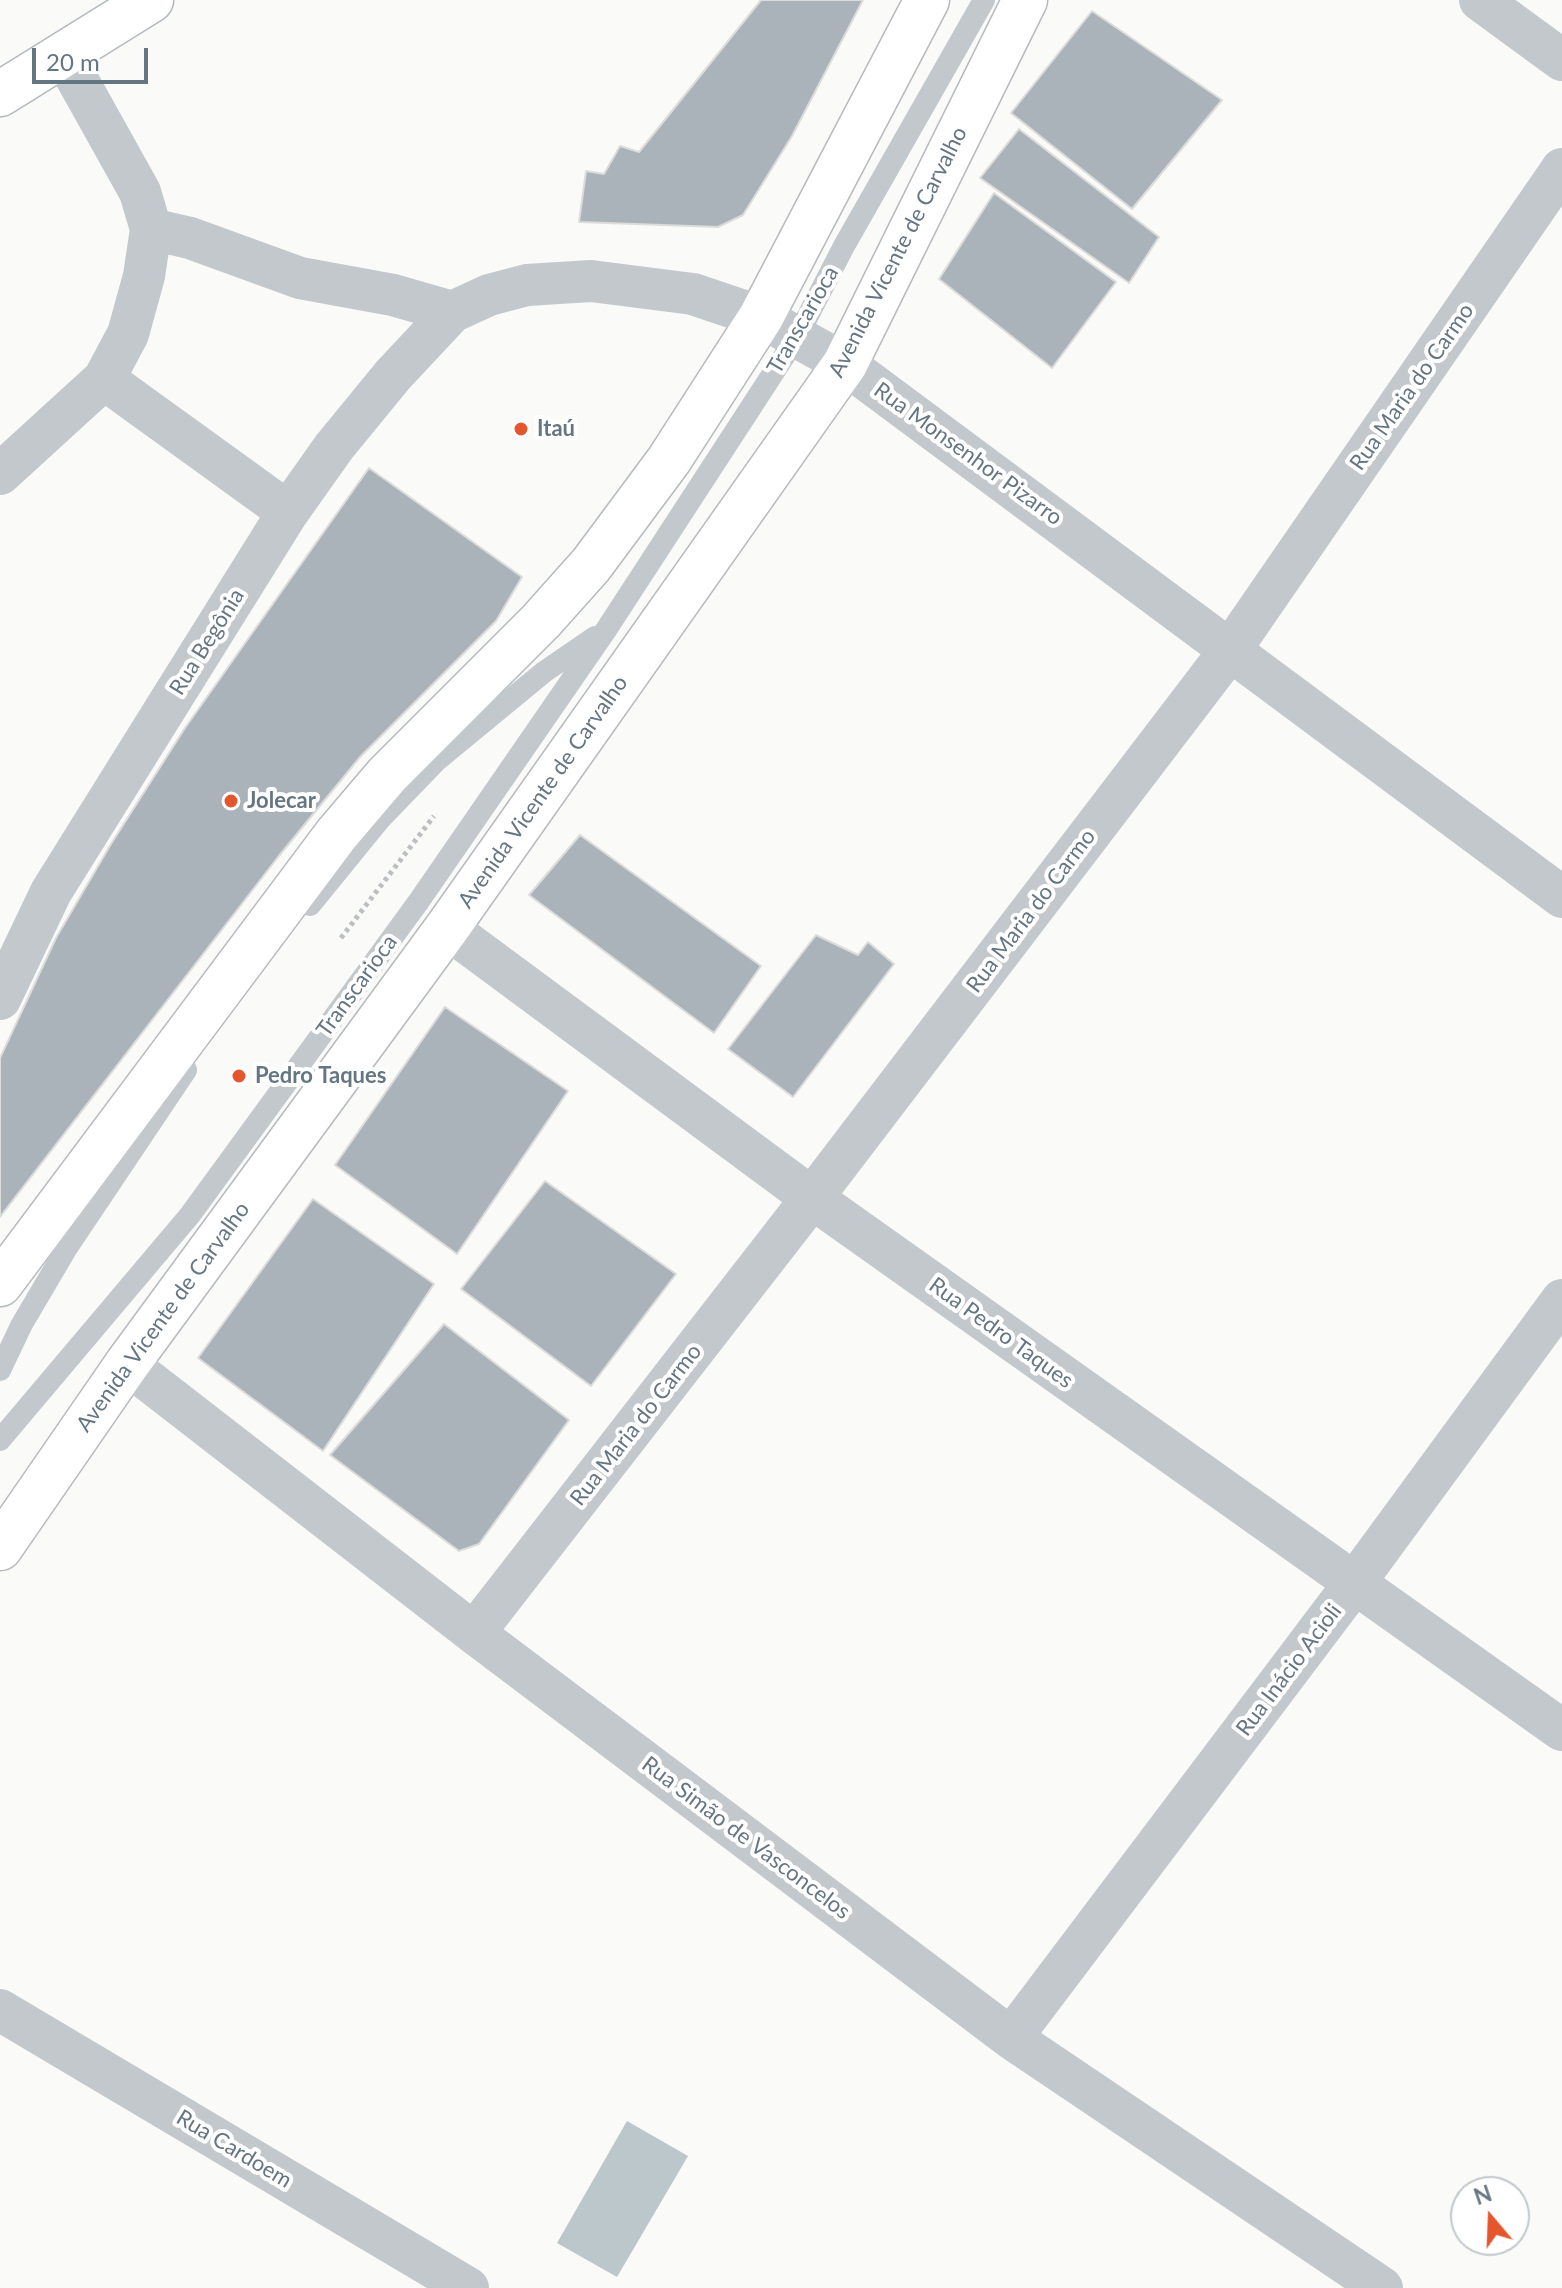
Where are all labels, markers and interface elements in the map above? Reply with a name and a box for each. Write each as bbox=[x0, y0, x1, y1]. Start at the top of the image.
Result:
scale bar bbox=[36, 32, 152, 82]
text: 20 m bbox=[46, 47, 100, 76]
street label: Avenida Vicente de Carvalho bbox=[823, 122, 973, 382]
street label: Transcarioca bbox=[762, 262, 844, 378]
street label: Rua Maria do Carmo bbox=[1344, 298, 1480, 476]
street label: Rua Monsenhor Pizarro bbox=[869, 377, 1067, 531]
place label: Itaú bbox=[537, 416, 575, 442]
marker: Itaú bbox=[512, 420, 530, 438]
street label: Rua Begônia bbox=[164, 584, 250, 700]
street label: Avenida Vicente de Carvalho bbox=[453, 671, 633, 913]
place label: Jolecar bbox=[247, 788, 316, 814]
marker: Jolecar bbox=[222, 792, 240, 810]
street label: Rua Maria do Carmo bbox=[961, 824, 1101, 998]
street label: Transcarioca bbox=[311, 930, 403, 1042]
place label: Pedro Taques bbox=[255, 1063, 386, 1089]
marker: Pedro Taques bbox=[230, 1067, 248, 1085]
street label: Avenida Vicente de Carvalho bbox=[71, 1197, 255, 1437]
street label: Rua Pedro Taques bbox=[924, 1272, 1078, 1394]
street label: Rua Maria do Carmo bbox=[565, 1339, 707, 1511]
street label: Rua Inácio Acioli bbox=[1231, 1599, 1347, 1741]
street label: Rua Simão de Vasconcelos bbox=[637, 1751, 855, 1925]
street label: Rua Cardoem bbox=[172, 2104, 296, 2194]
north arrow bbox=[1450, 2176, 1530, 2256]
text: N bbox=[1470, 2179, 1495, 2210]

